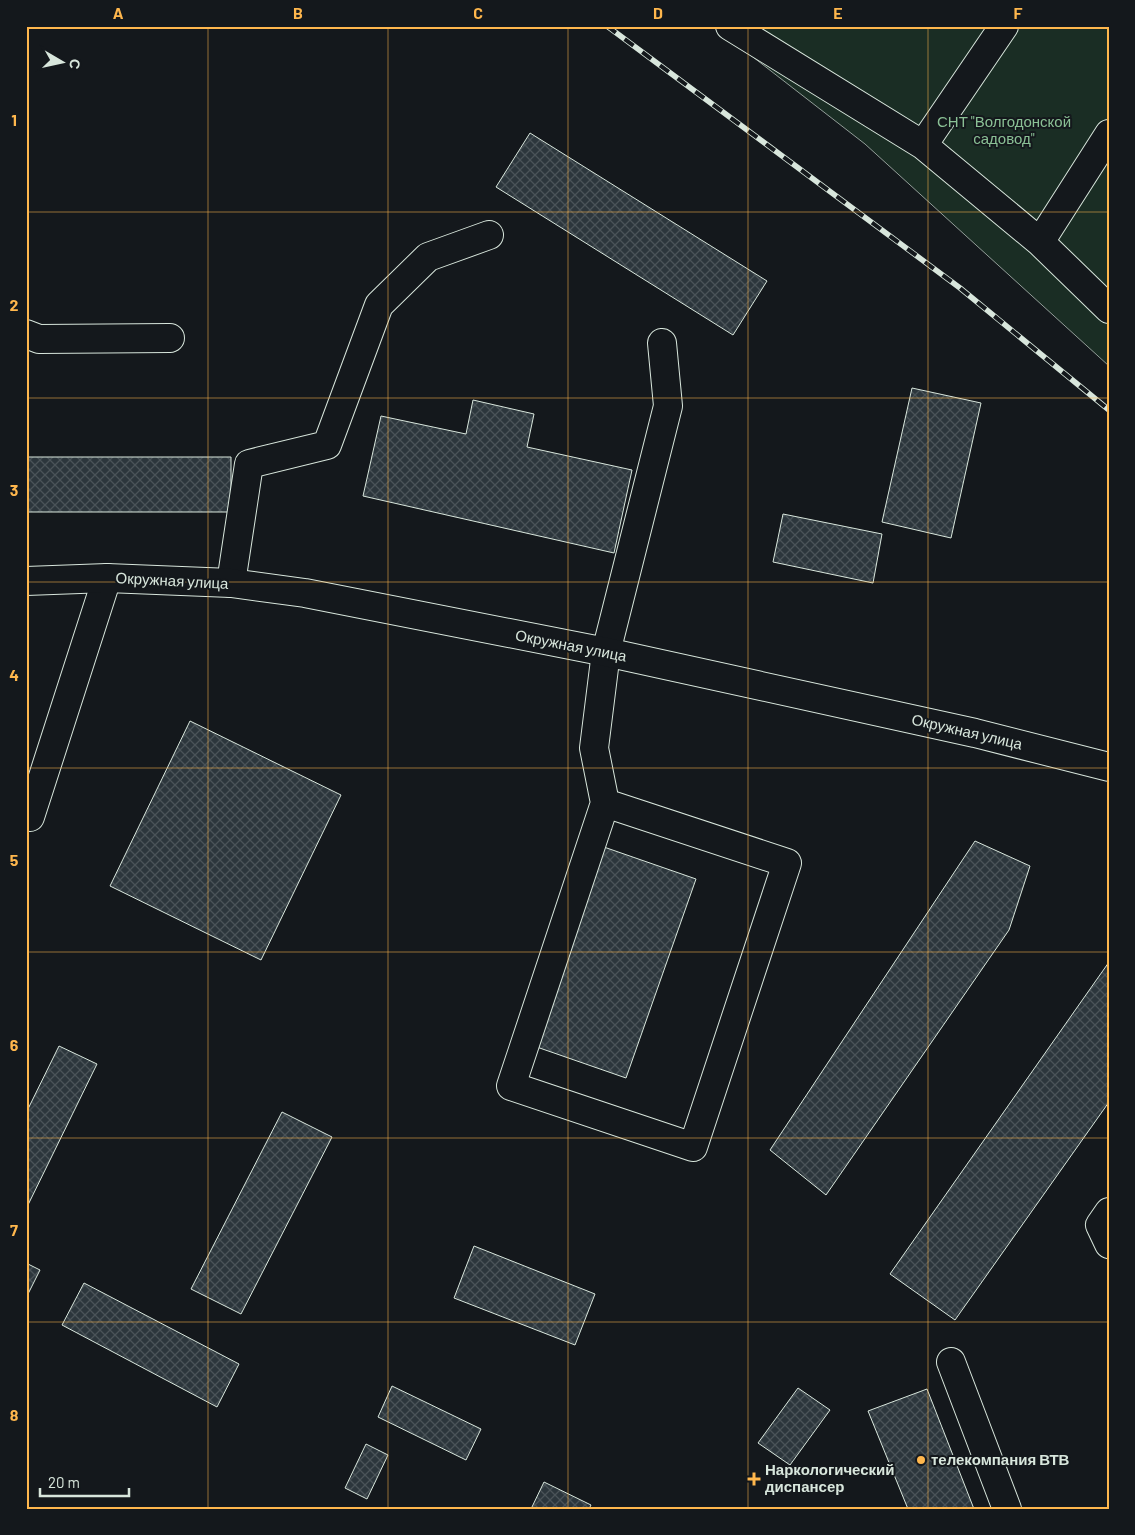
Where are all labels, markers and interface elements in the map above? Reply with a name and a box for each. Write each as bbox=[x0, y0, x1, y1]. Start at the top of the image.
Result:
text: A bbox=[113, 3, 124, 22]
text: B bbox=[293, 3, 303, 22]
text: C bbox=[473, 3, 483, 22]
text: D bbox=[653, 3, 663, 22]
text: E bbox=[833, 3, 843, 22]
text: F bbox=[1014, 3, 1023, 22]
north arrow bbox=[38, 38, 88, 88]
text: С bbox=[66, 58, 85, 70]
text: 1 bbox=[11, 110, 17, 129]
park label: СНТ "Волгодонской садовод" bbox=[937, 112, 1071, 147]
text: 2 bbox=[10, 295, 19, 314]
text: 3 bbox=[10, 480, 18, 499]
street label: Окружная улица bbox=[115, 568, 230, 592]
street label: Окружная улица bbox=[514, 625, 629, 665]
text: 4 bbox=[9, 665, 19, 684]
street label: Окружная улица bbox=[910, 710, 1025, 753]
text: 5 bbox=[10, 850, 19, 869]
text: 6 bbox=[10, 1035, 19, 1054]
text: 7 bbox=[10, 1220, 18, 1239]
text: 8 bbox=[10, 1405, 19, 1424]
place label: телекомпания ВТВ bbox=[931, 1450, 1070, 1468]
marker: телекомпания ВТВ bbox=[915, 1454, 927, 1466]
place label: Наркологический диспансер bbox=[765, 1460, 895, 1495]
scale bar bbox=[40, 1465, 129, 1497]
marker: Наркологический диспансер bbox=[747, 1472, 761, 1486]
text: 20 m bbox=[48, 1473, 80, 1491]

